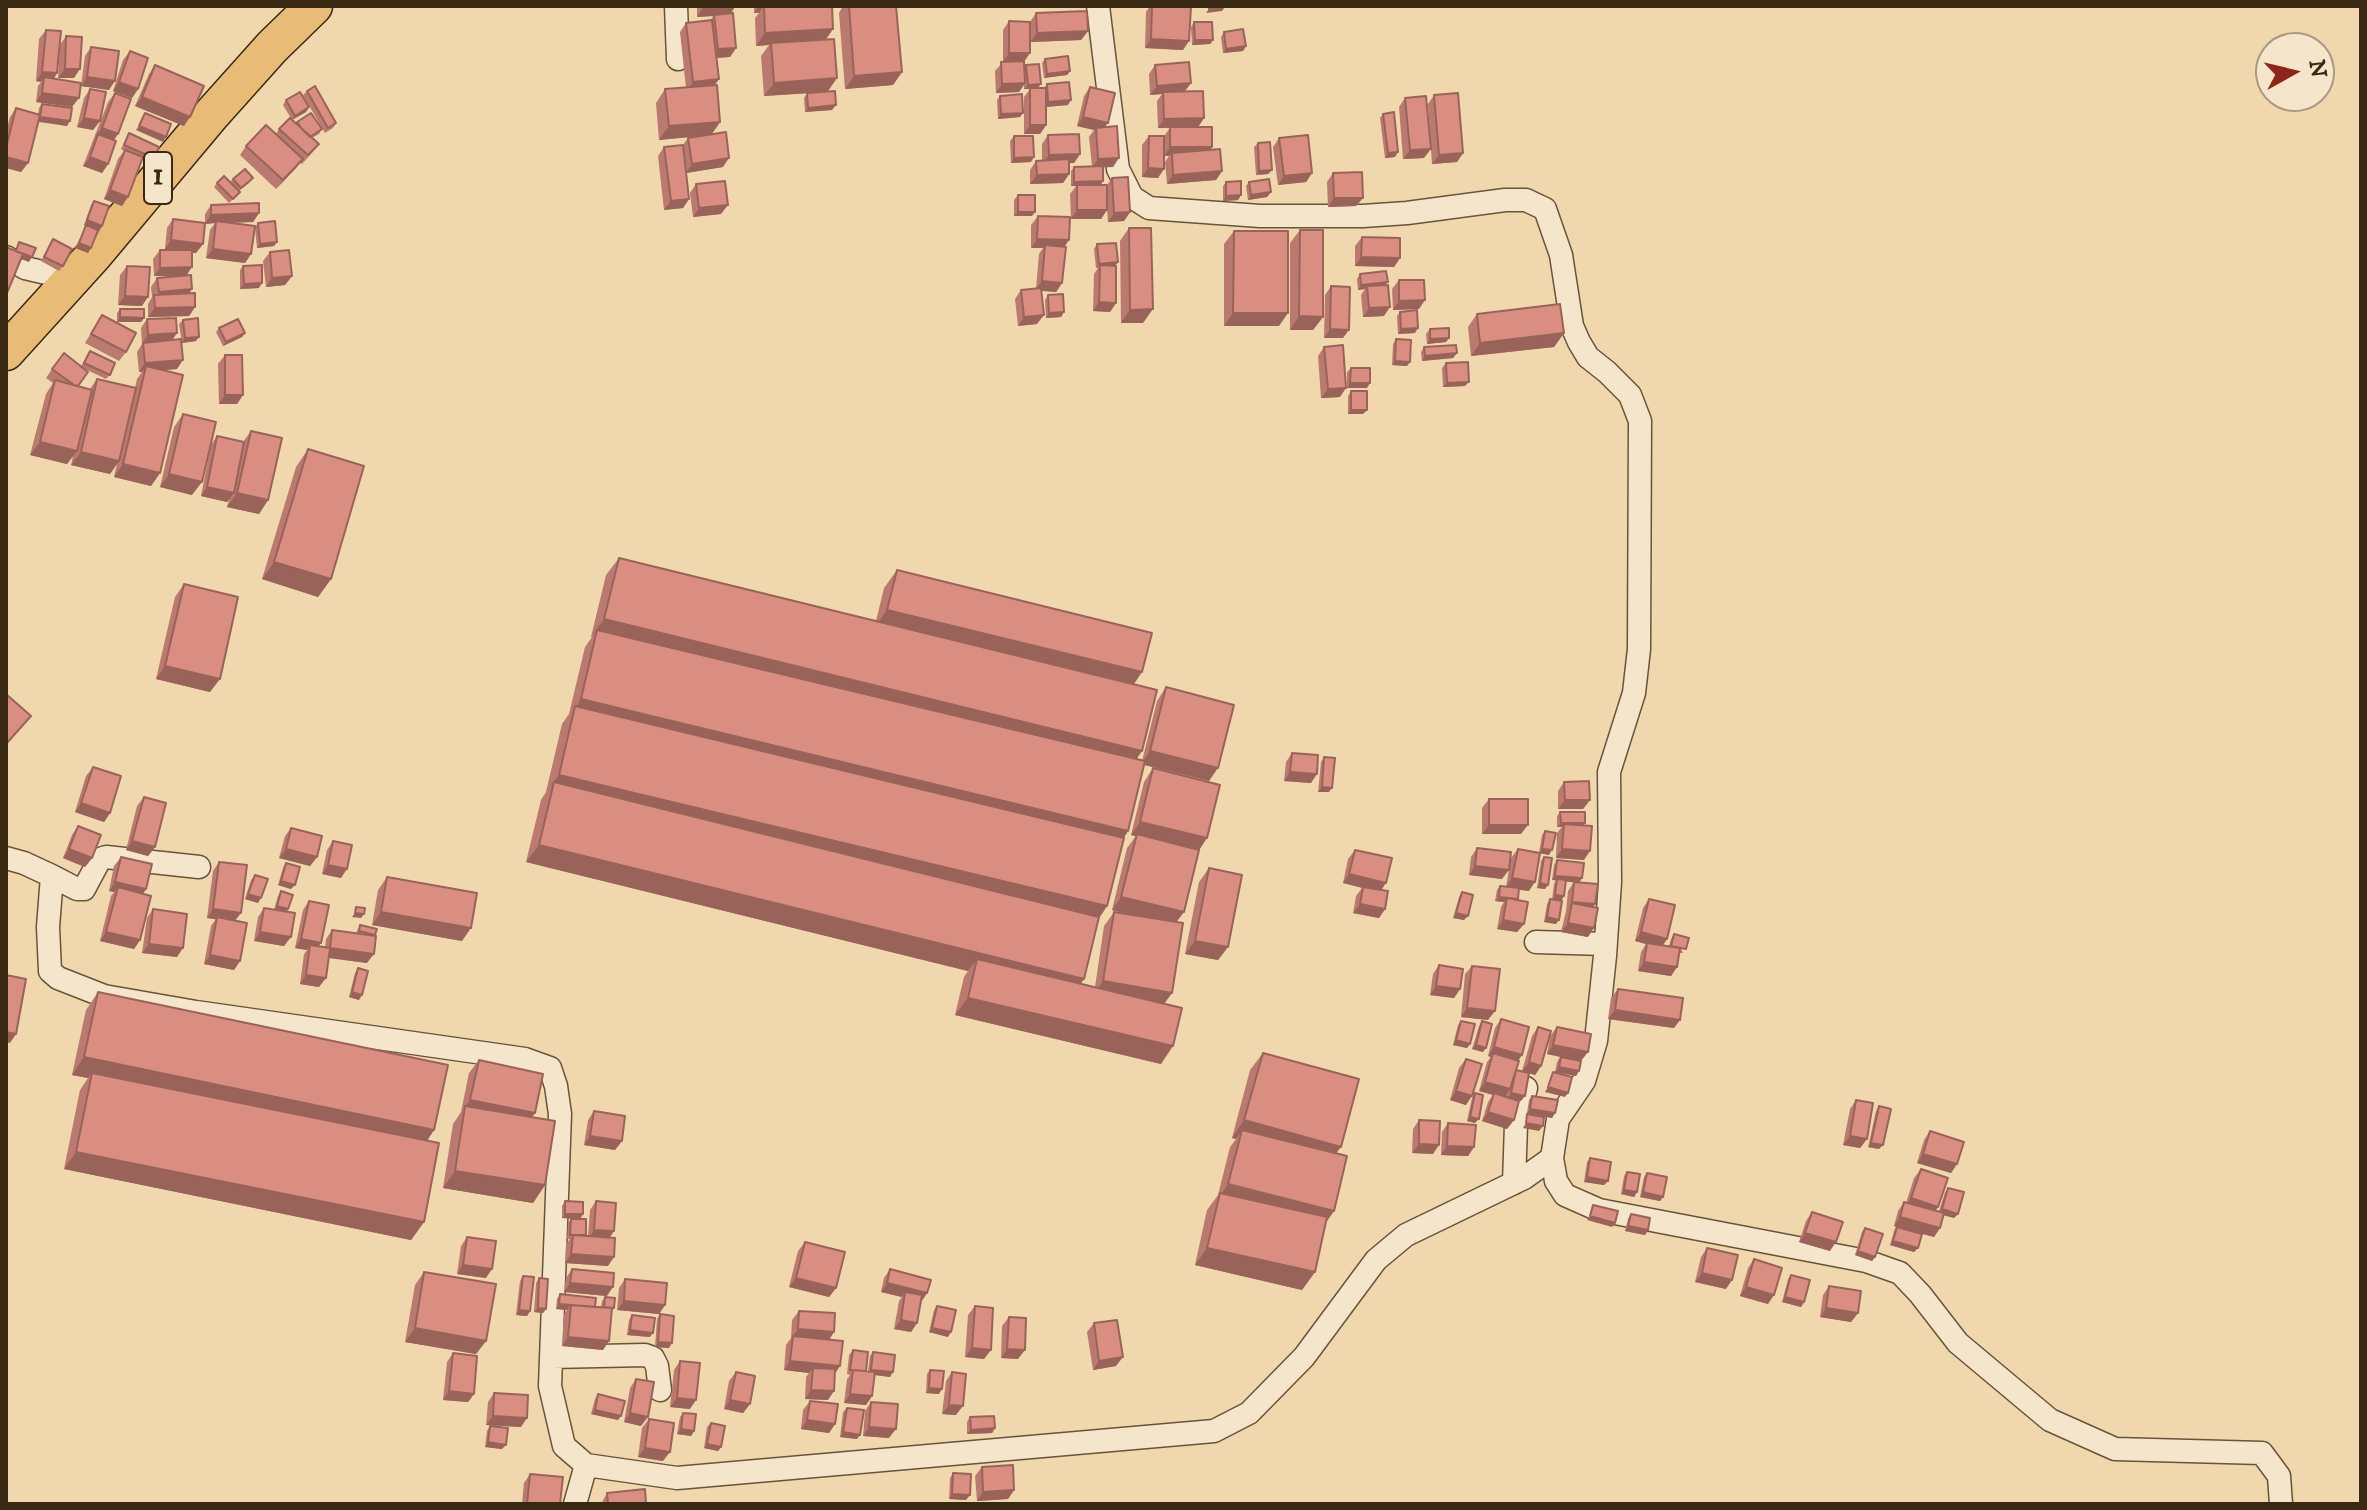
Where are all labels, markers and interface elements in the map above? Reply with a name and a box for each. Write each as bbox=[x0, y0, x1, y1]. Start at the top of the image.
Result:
north arrow bbox=[2255, 32, 2335, 112]
text: N bbox=[2303, 58, 2332, 80]
road number: 1 bbox=[144, 152, 172, 204]

